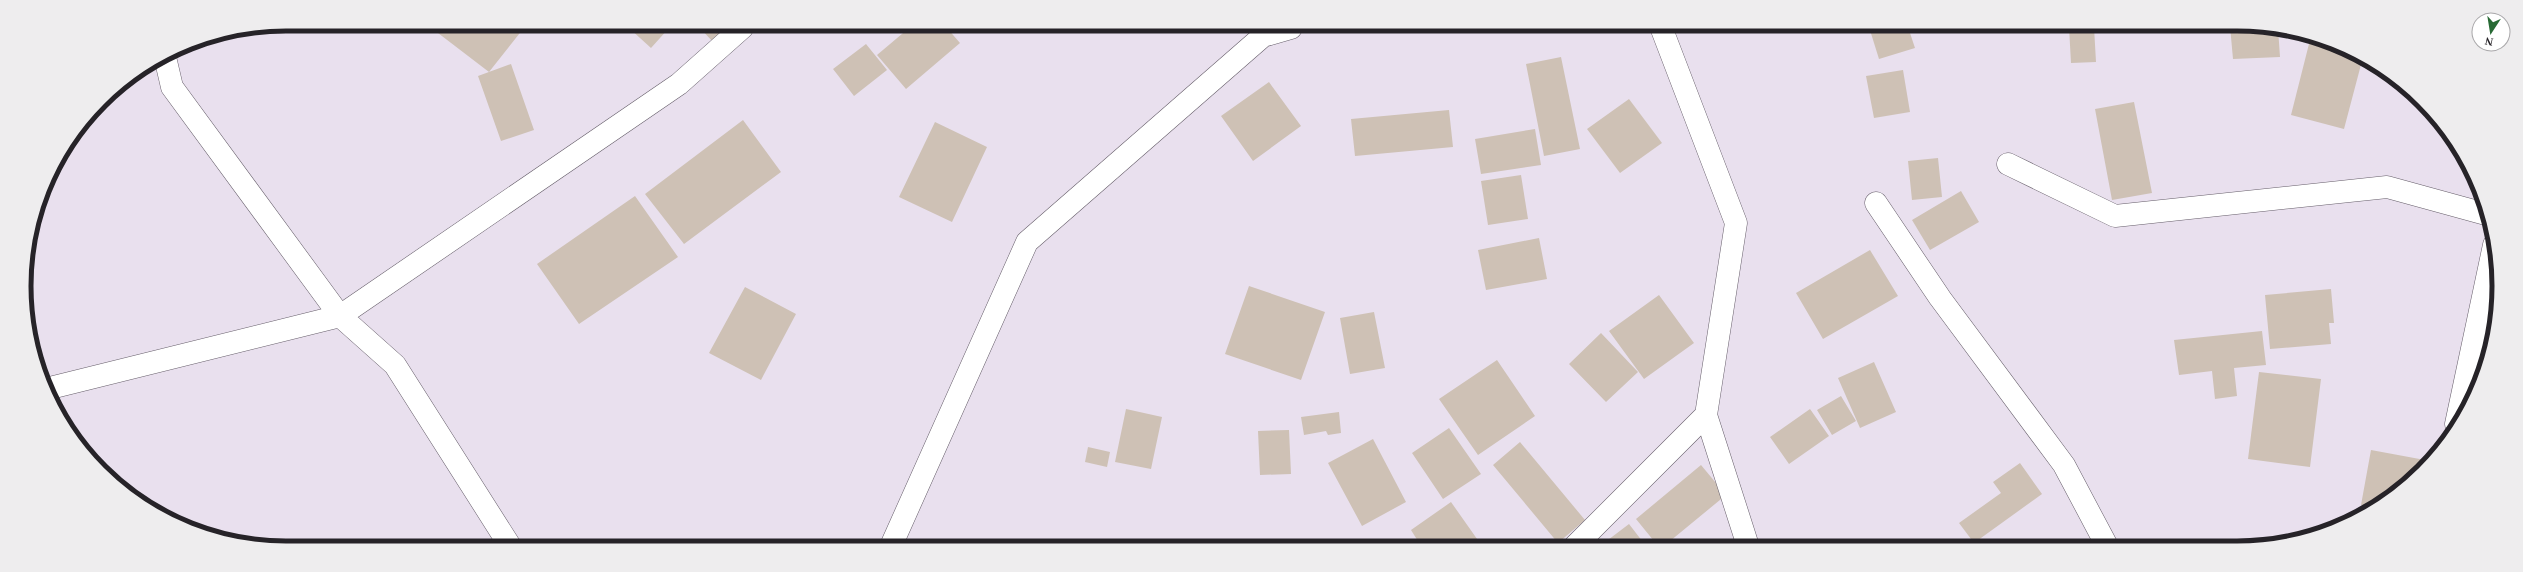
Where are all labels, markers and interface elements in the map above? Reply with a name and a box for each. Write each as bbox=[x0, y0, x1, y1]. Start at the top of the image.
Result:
north arrow bbox=[2471, 12, 2511, 52]
text: N bbox=[2484, 35, 2494, 48]

